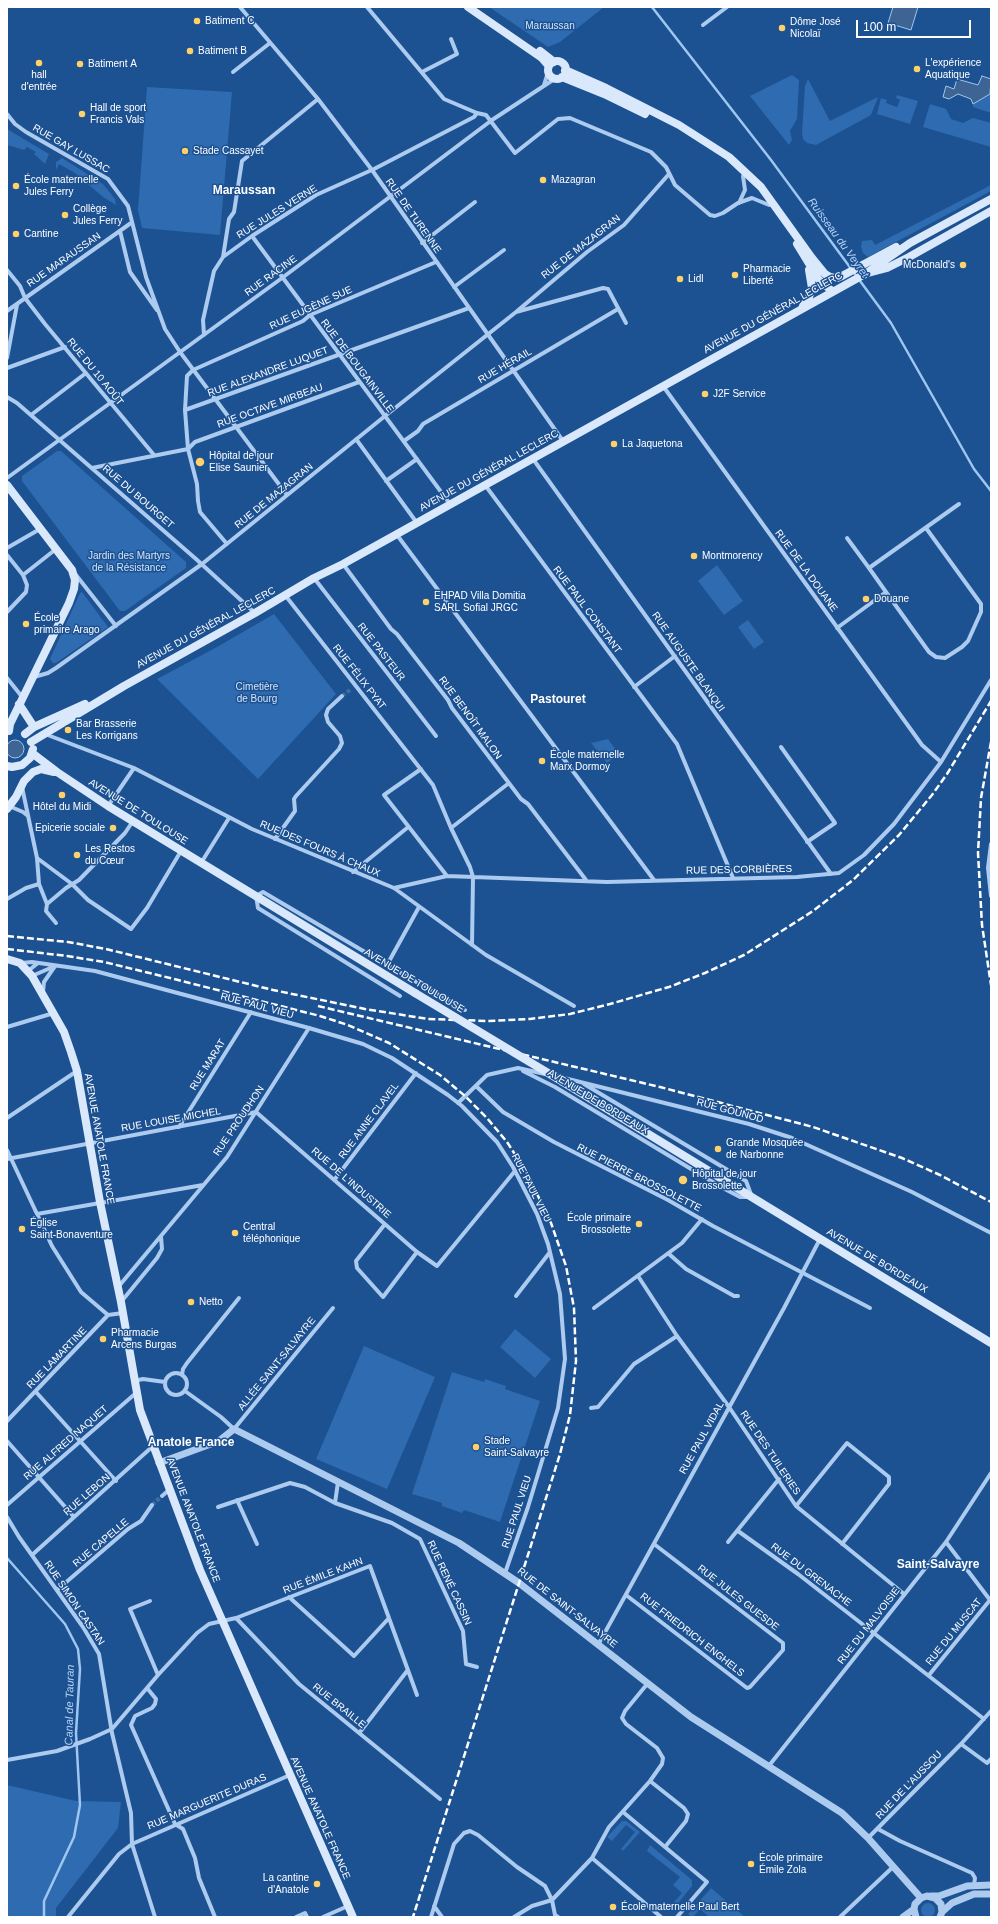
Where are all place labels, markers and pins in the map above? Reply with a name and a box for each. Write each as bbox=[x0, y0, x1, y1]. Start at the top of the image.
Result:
place label: Batiment C bbox=[205, 15, 254, 27]
marker: Batiment C bbox=[192, 16, 202, 26]
place label: Dôme José Nicolaï bbox=[790, 16, 841, 40]
marker: Dôme José Nicolaï bbox=[777, 23, 787, 33]
place label: Batiment B bbox=[198, 45, 247, 57]
marker: Batiment B bbox=[185, 46, 195, 56]
place label: L'expérience Aquatique bbox=[925, 57, 981, 80]
marker: hall d'entrée bbox=[34, 58, 44, 68]
place label: Batiment A bbox=[88, 58, 137, 70]
marker: Batiment A bbox=[75, 59, 85, 69]
marker: L'expérience Aquatique bbox=[912, 64, 922, 74]
place label: hall d'entrée bbox=[21, 69, 57, 92]
place label: Hall de sport Francis Vals bbox=[90, 102, 146, 126]
marker: Hall de sport Francis Vals bbox=[77, 109, 87, 119]
place label: Stade Cassayet bbox=[193, 145, 264, 157]
marker: Stade Cassayet bbox=[180, 146, 190, 156]
place label: École maternelle Jules Ferry bbox=[24, 174, 98, 198]
place label: Mazagran bbox=[551, 174, 595, 186]
marker: Mazagran bbox=[538, 175, 548, 185]
marker: École maternelle Jules Ferry bbox=[11, 181, 21, 191]
place label: Collège Jules Ferry bbox=[73, 203, 122, 226]
marker: Collège Jules Ferry bbox=[60, 210, 70, 220]
place label: Cantine bbox=[24, 228, 58, 240]
marker: Cantine bbox=[11, 229, 21, 239]
place label: McDonald's bbox=[903, 259, 955, 271]
marker: McDonald's bbox=[958, 260, 968, 270]
place label: Pharmacie Liberté bbox=[743, 263, 791, 286]
marker: Pharmacie Liberté bbox=[730, 270, 740, 280]
place label: Lidl bbox=[688, 273, 704, 285]
marker: Lidl bbox=[675, 274, 685, 284]
place label: J2F Service bbox=[713, 388, 766, 400]
marker: J2F Service bbox=[700, 389, 710, 399]
place label: La Jaquetona bbox=[622, 438, 683, 450]
marker: La Jaquetona bbox=[609, 439, 619, 449]
place label: Hôpital de jour Elise Saunier bbox=[209, 450, 273, 474]
marker: Hôpital de jour Elise Saunier bbox=[194, 456, 206, 468]
place label: Montmorency bbox=[702, 550, 763, 562]
marker: Montmorency bbox=[689, 551, 699, 561]
place label: EHPAD Villa Domitia SARL Sofial JRGC bbox=[434, 590, 526, 614]
place label: Douane bbox=[874, 593, 909, 605]
marker: Douane bbox=[861, 594, 871, 604]
marker: EHPAD Villa Domitia SARL Sofial JRGC bbox=[421, 597, 431, 607]
place label: École primaire Arago bbox=[34, 612, 100, 636]
marker: École primaire Arago bbox=[21, 619, 31, 629]
place label: Bar Brasserie Les Korrigans bbox=[76, 718, 138, 742]
marker: Bar Brasserie Les Korrigans bbox=[63, 725, 73, 735]
place label: École maternelle Marx Dormoy bbox=[550, 749, 624, 772]
marker: École maternelle Marx Dormoy bbox=[537, 756, 547, 766]
marker: Hôtel du Midi bbox=[57, 790, 67, 800]
place label: Hôtel du Midi bbox=[33, 801, 91, 813]
place label: Epicerie sociale bbox=[35, 822, 105, 834]
marker: Epicerie sociale bbox=[108, 823, 118, 833]
place label: Les Restos du Cœur bbox=[85, 843, 135, 866]
marker: Les Restos du Cœur bbox=[72, 850, 82, 860]
place label: Grande Mosquée de Narbonne bbox=[726, 1137, 803, 1160]
marker: Grande Mosquée de Narbonne bbox=[713, 1144, 723, 1154]
place label: Hôpital de jour Brossolette bbox=[692, 1168, 756, 1192]
marker: Hôpital de jour Brossolette bbox=[677, 1174, 689, 1186]
place label: École primaire Brossolette bbox=[567, 1212, 631, 1236]
place label: Église Saint-Bonaventure bbox=[30, 1217, 113, 1240]
marker: École primaire Brossolette bbox=[634, 1219, 644, 1229]
place label: Central téléphonique bbox=[243, 1221, 300, 1244]
marker: Église Saint-Bonaventure bbox=[17, 1224, 27, 1234]
marker: Central téléphonique bbox=[230, 1228, 240, 1238]
place label: Netto bbox=[199, 1296, 223, 1308]
marker: Netto bbox=[186, 1297, 196, 1307]
place label: Pharmacie Arcens Burgas bbox=[111, 1327, 177, 1350]
marker: Pharmacie Arcens Burgas bbox=[98, 1334, 108, 1344]
place label: Stade Saint-Salvayre bbox=[484, 1435, 549, 1458]
marker: Stade Saint-Salvayre bbox=[471, 1442, 481, 1452]
place label: École primaire Émile Zola bbox=[759, 1852, 823, 1876]
marker: École primaire Émile Zola bbox=[746, 1859, 756, 1869]
place label: La cantine d'Anatole bbox=[263, 1872, 309, 1896]
marker: La cantine d'Anatole bbox=[312, 1879, 322, 1889]
place label: École maternelle Paul Bert bbox=[621, 1901, 739, 1913]
marker: École maternelle Paul Bert bbox=[608, 1902, 618, 1912]

